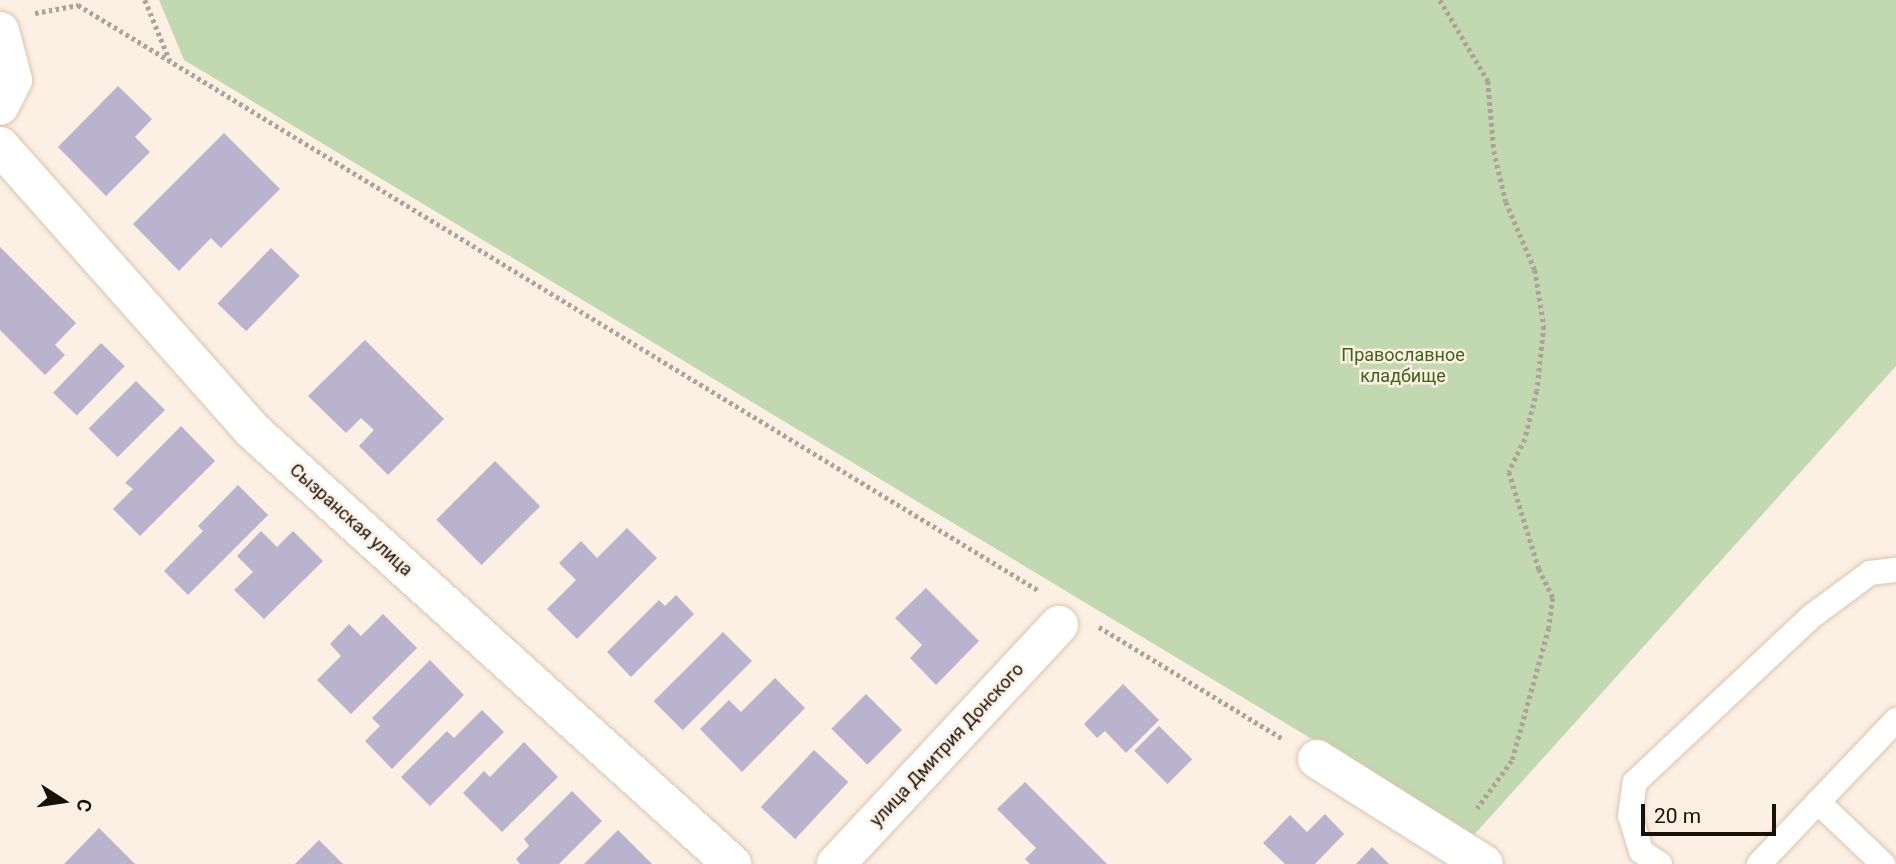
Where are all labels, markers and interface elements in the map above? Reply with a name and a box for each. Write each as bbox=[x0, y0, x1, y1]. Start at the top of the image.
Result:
park label: Православное кладбище bbox=[1341, 345, 1465, 388]
street label: Сызранская улица bbox=[285, 459, 417, 581]
street label: улица Дмитрия Донского bbox=[866, 659, 1028, 831]
north arrow bbox=[28, 766, 98, 836]
scale bar bbox=[1644, 790, 1779, 834]
text: С bbox=[71, 797, 97, 814]
text: 20 m bbox=[1654, 804, 1701, 828]

